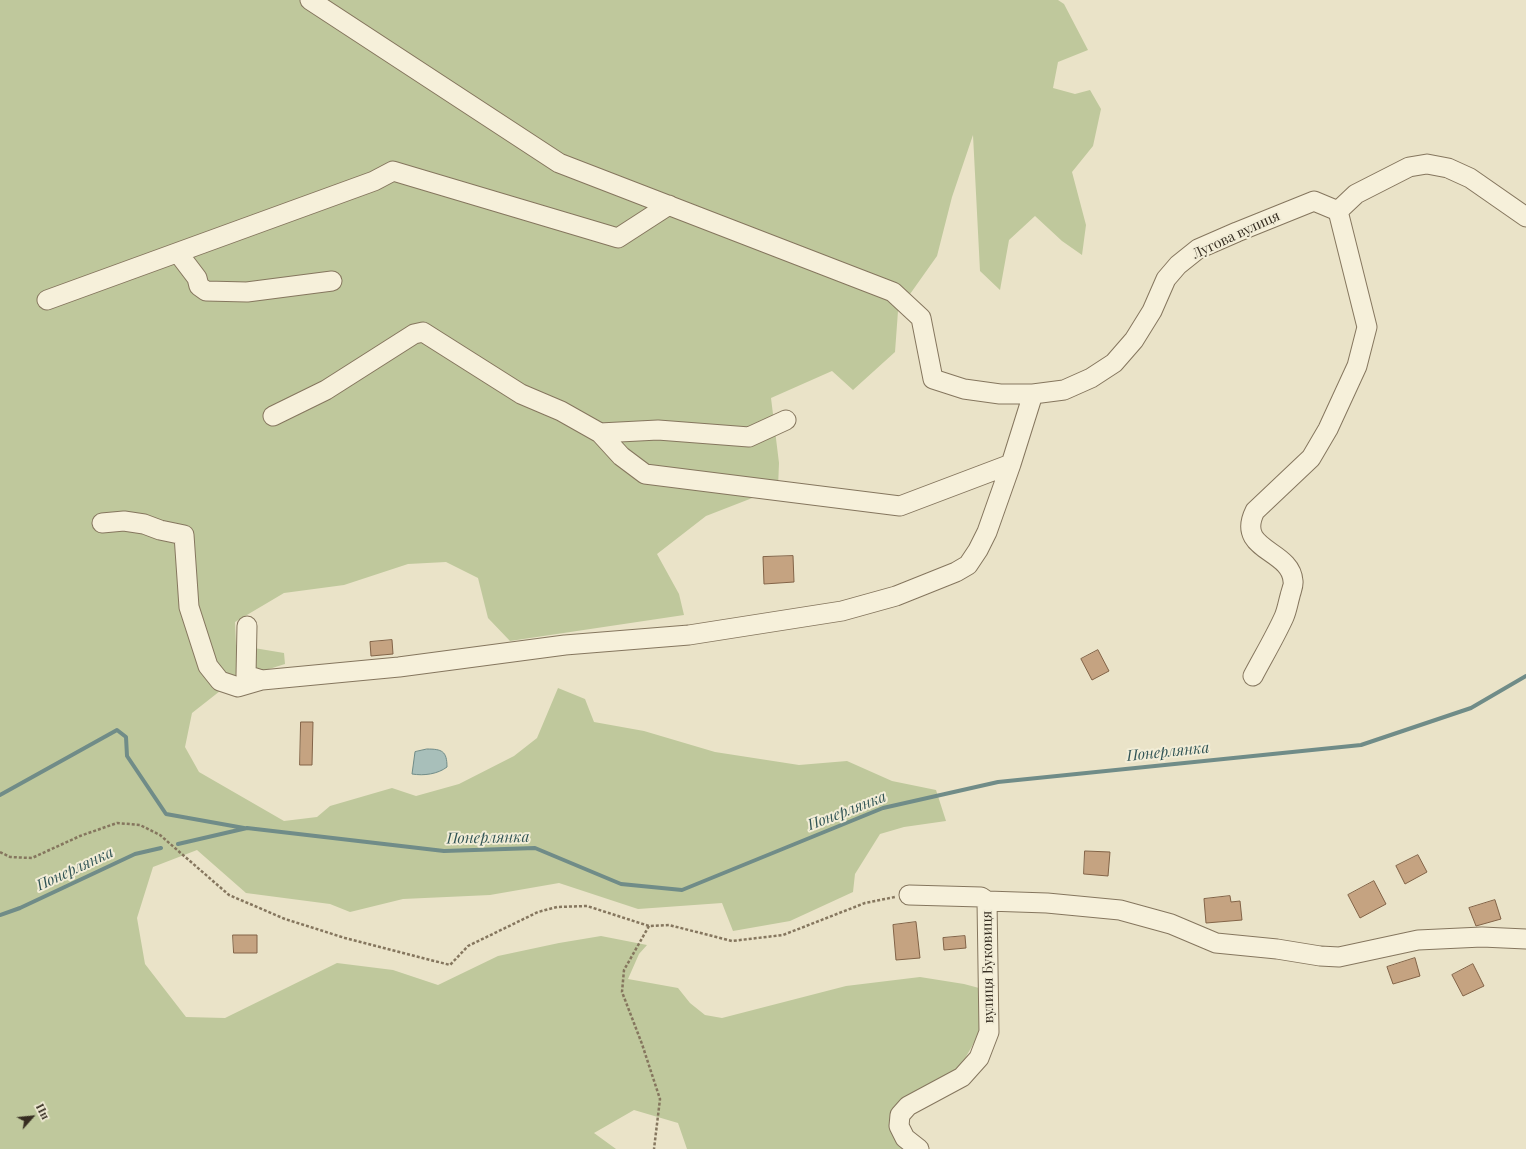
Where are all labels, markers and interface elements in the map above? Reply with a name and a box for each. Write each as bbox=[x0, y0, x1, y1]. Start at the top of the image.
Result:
street label: Лугова вулиця bbox=[1190, 207, 1282, 263]
water label: Понерлянка bbox=[1126, 739, 1210, 765]
water label: Понерлянка bbox=[805, 788, 889, 834]
water label: Понерлянка bbox=[446, 828, 530, 848]
water label: Понерлянка bbox=[34, 843, 116, 895]
street label: вулиця Буковиця bbox=[979, 911, 997, 1023]
north arrow bbox=[12, 1097, 52, 1137]
text: Пн bbox=[33, 1101, 53, 1122]

